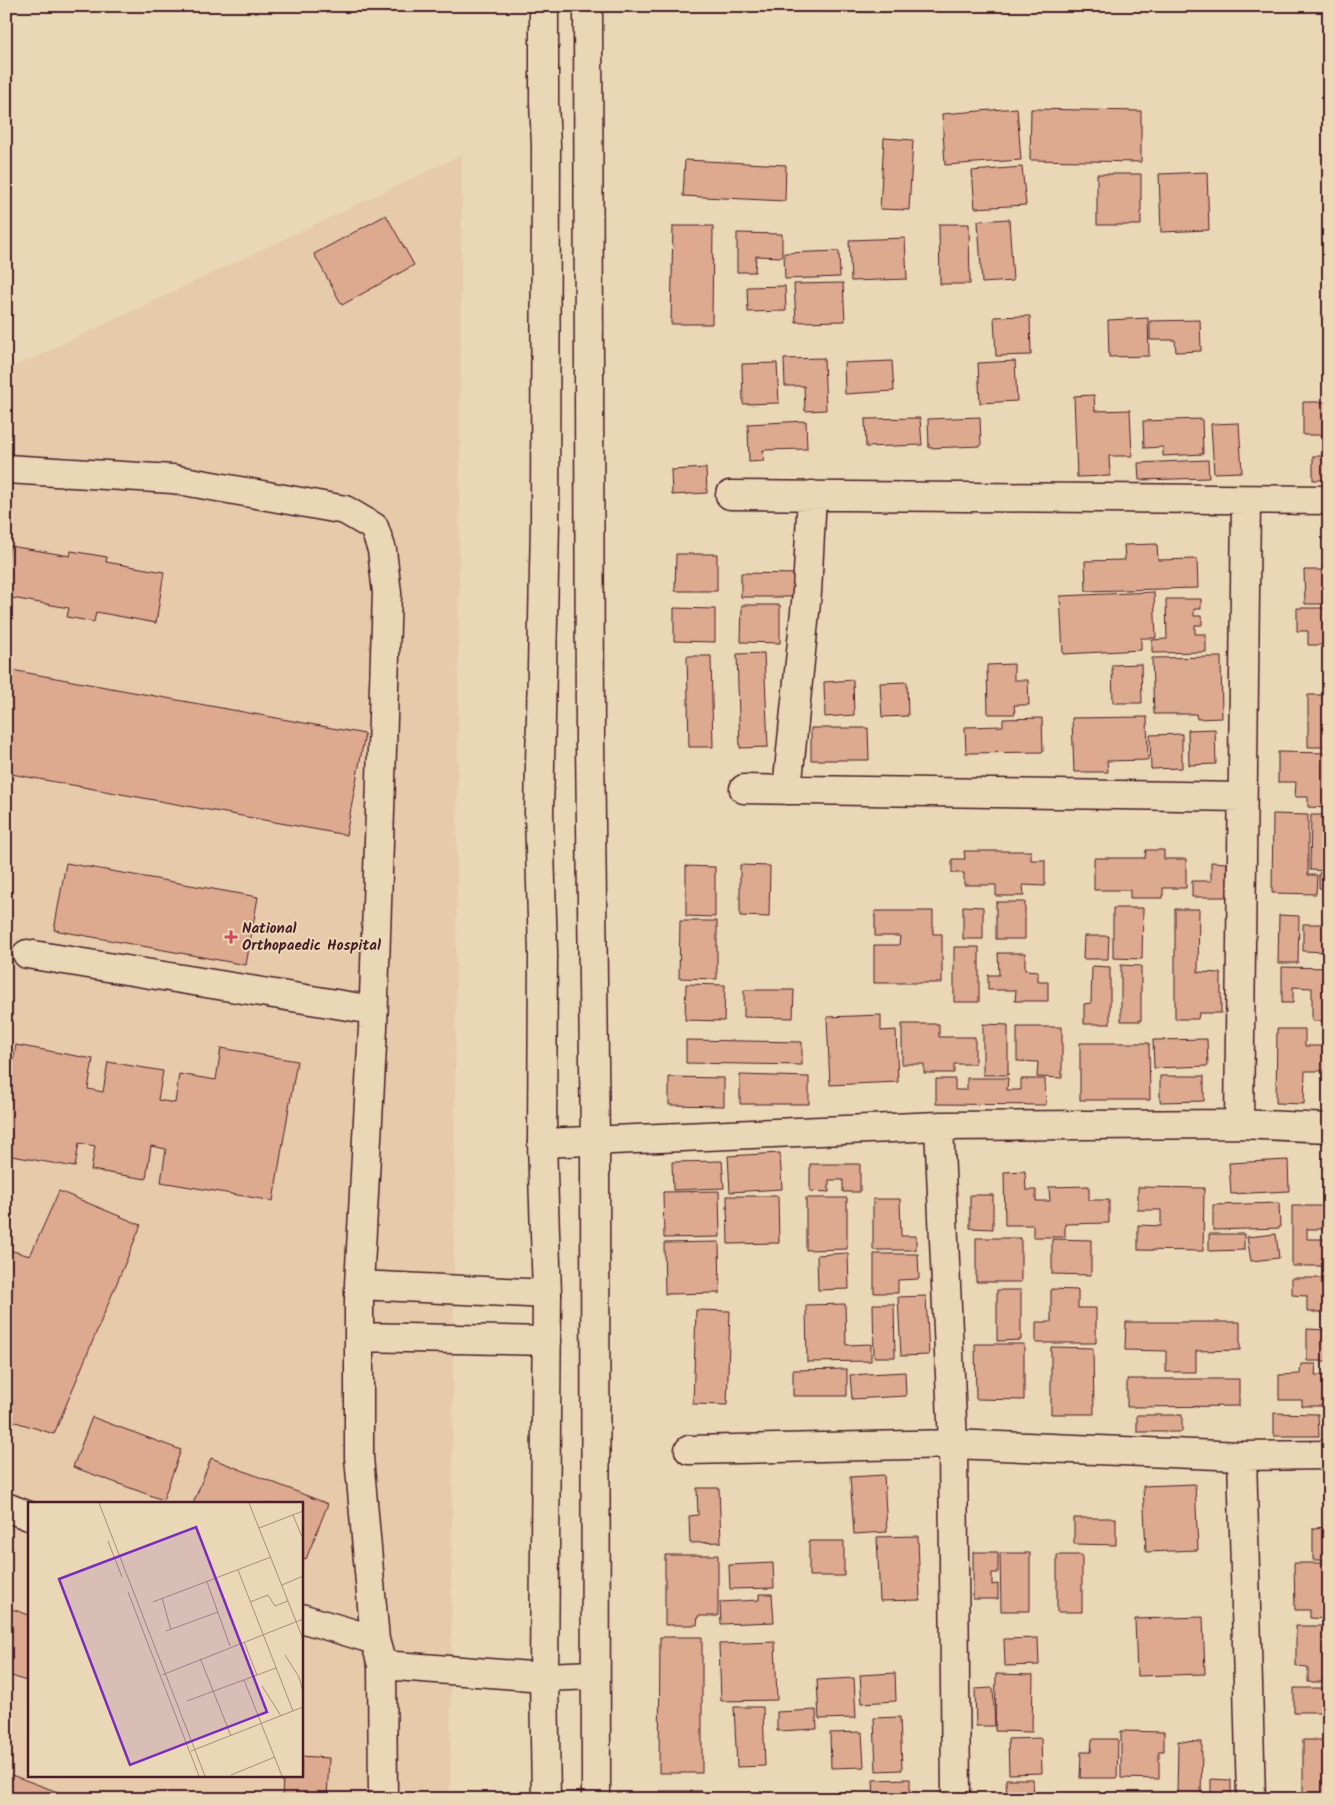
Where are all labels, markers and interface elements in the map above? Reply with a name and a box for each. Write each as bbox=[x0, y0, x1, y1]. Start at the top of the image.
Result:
place label: National Orthopaedic Hospital bbox=[242, 917, 381, 958]
marker: National Orthopaedic Hospital bbox=[224, 930, 238, 944]
inset map bbox=[28, 1502, 302, 1778]

